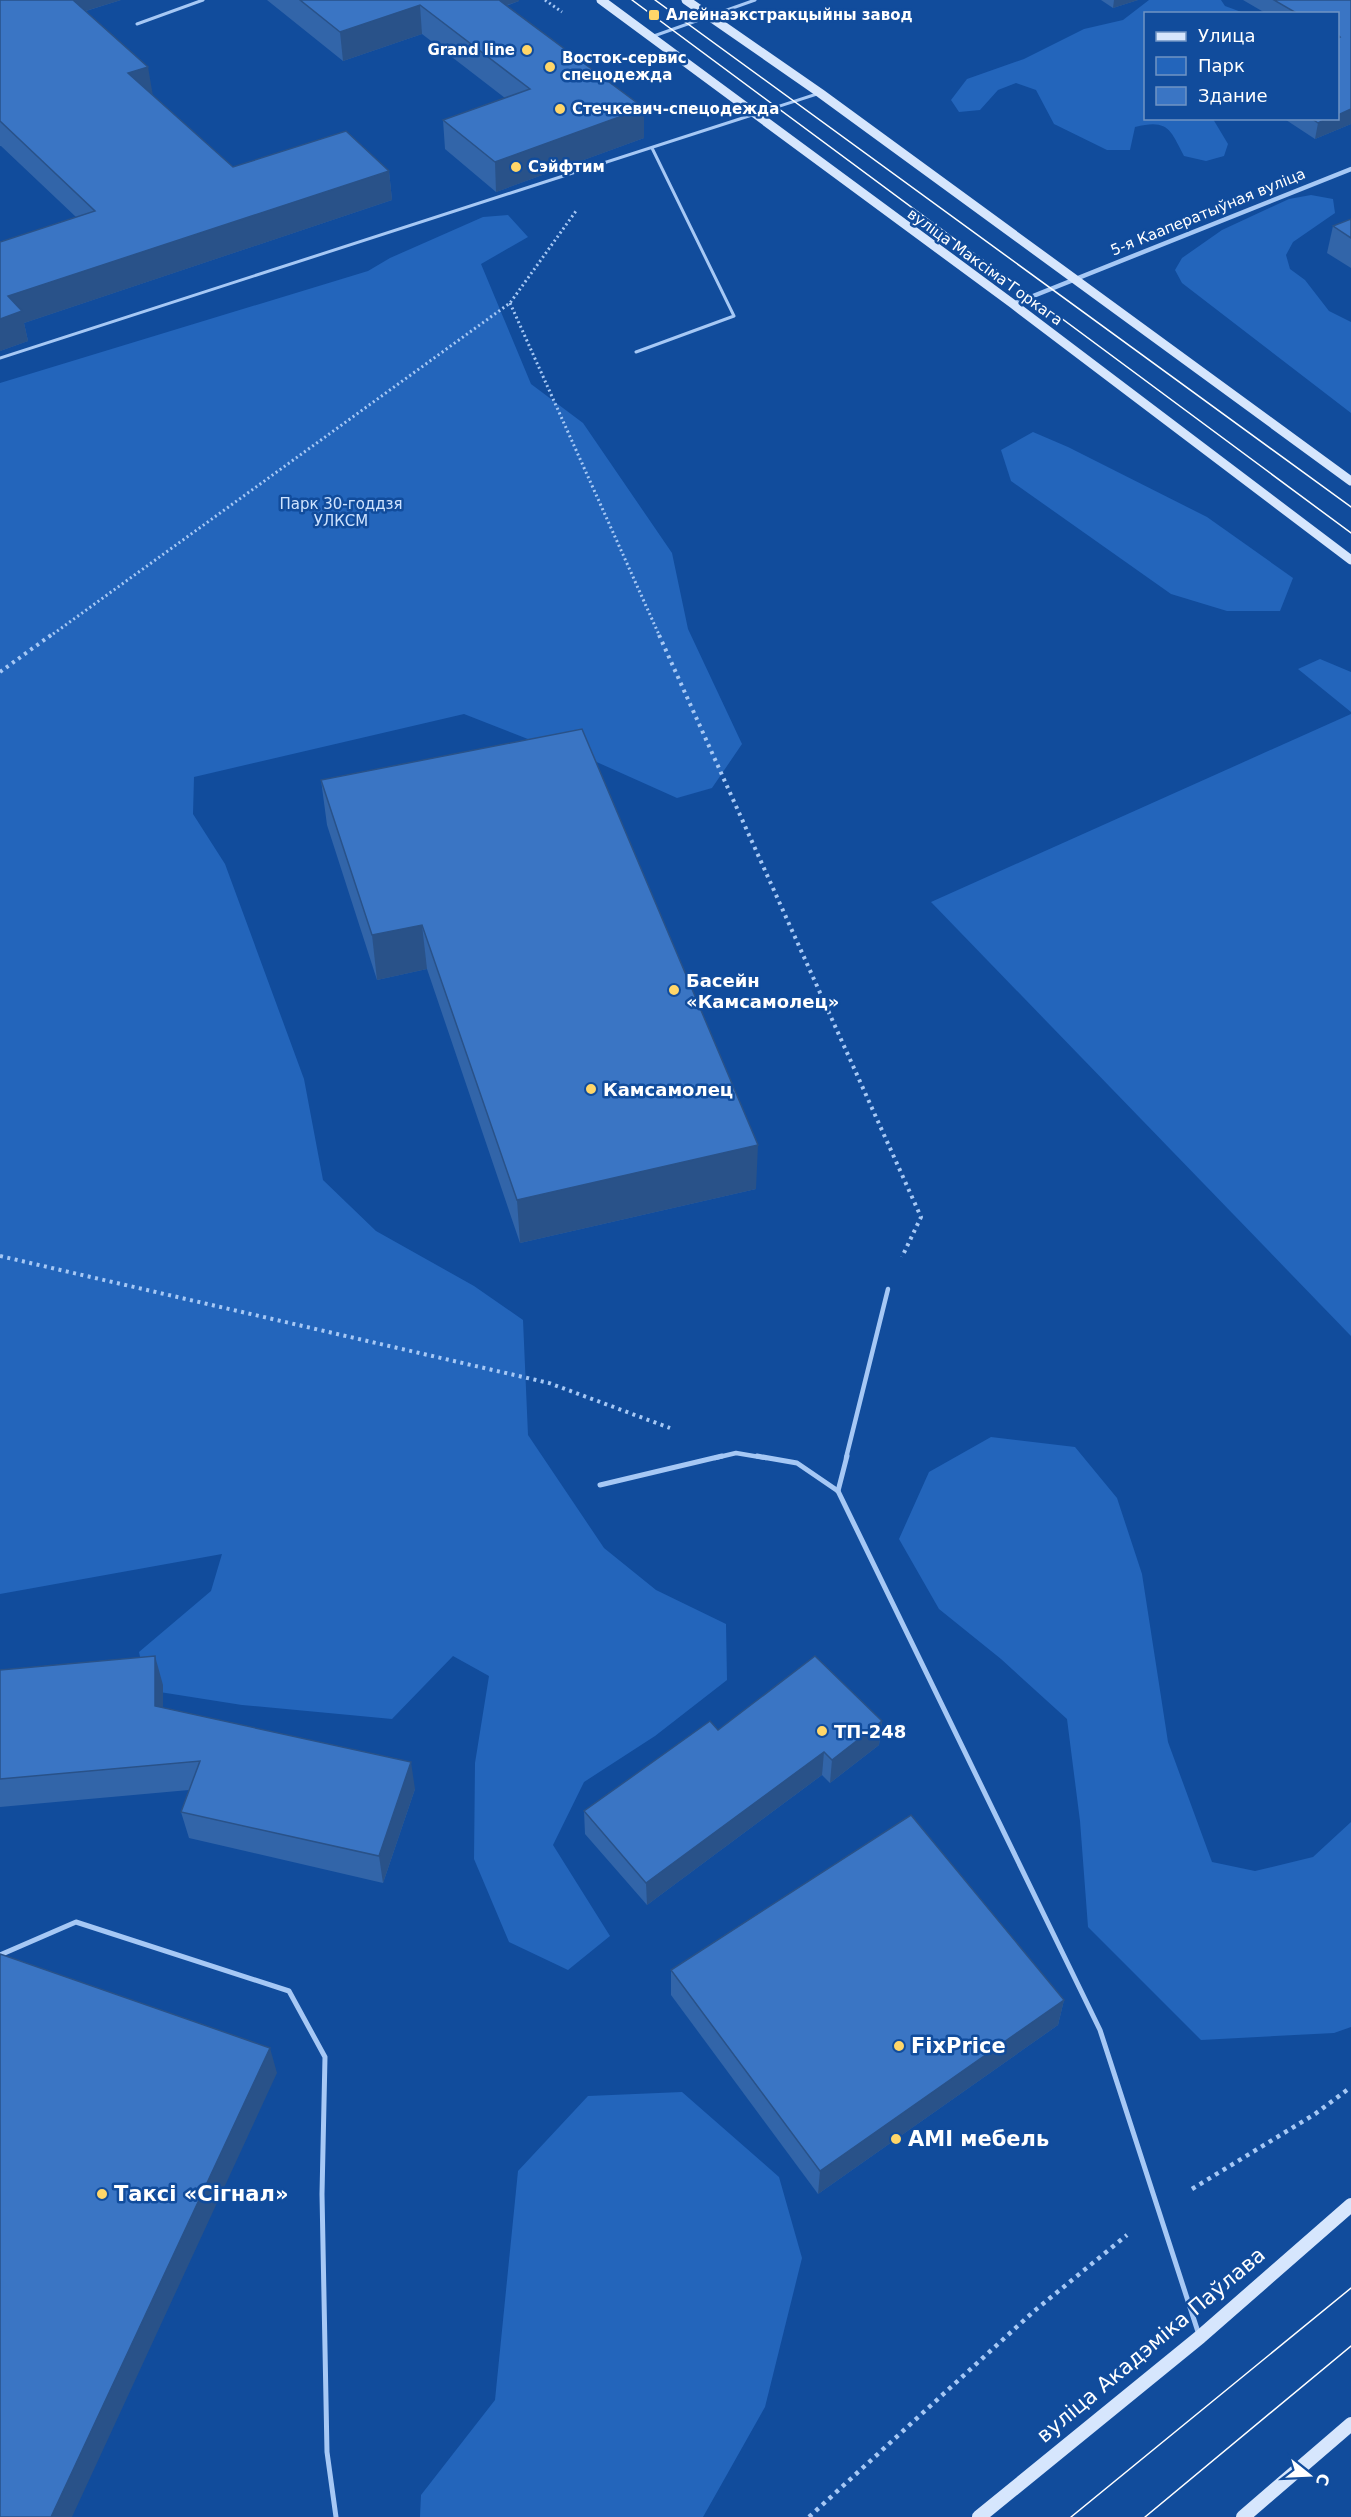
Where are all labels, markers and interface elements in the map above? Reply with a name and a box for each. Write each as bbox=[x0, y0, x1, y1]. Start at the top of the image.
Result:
place label: Алейнаэкстракцыйны завод bbox=[666, 6, 913, 24]
marker: Алейнаэкстракцыйны завод bbox=[647, 8, 661, 22]
legend bbox=[1144, 12, 1339, 120]
text: Улица bbox=[1198, 25, 1255, 46]
place label: Grand line bbox=[427, 41, 515, 59]
marker: Grand line bbox=[520, 43, 534, 57]
place label: Восток-сервис спецодежда bbox=[562, 49, 687, 84]
text: Парк bbox=[1198, 55, 1245, 76]
marker: Восток-сервис спецодежда bbox=[543, 60, 557, 74]
text: Здание bbox=[1198, 85, 1268, 106]
place label: Стечкевич-спецодежда bbox=[572, 100, 779, 118]
marker: Стечкевич-спецодежда bbox=[553, 102, 567, 116]
place label: Сэйфтим bbox=[528, 158, 605, 176]
marker: Сэйфтим bbox=[509, 160, 523, 174]
street label: 5-я Кааператыўная вуліца bbox=[1108, 165, 1308, 259]
street label: вуліца Максіма Горкага bbox=[904, 205, 1066, 329]
park label: Парк 30-годдзя УЛКСМ bbox=[279, 495, 403, 530]
place label: Басейн «Камсамолец» bbox=[686, 970, 839, 1012]
marker: Басейн «Камсамолец» bbox=[667, 983, 681, 997]
place label: Камсамолец bbox=[603, 1079, 733, 1100]
marker: Камсамолец bbox=[584, 1082, 598, 1096]
place label: ТП-248 bbox=[834, 1721, 906, 1742]
marker: ТП-248 bbox=[815, 1724, 829, 1738]
place label: FixPrice bbox=[911, 2034, 1006, 2058]
marker: FixPrice bbox=[892, 2039, 906, 2053]
place label: AMI мебель bbox=[908, 2127, 1049, 2151]
marker: AMI мебель bbox=[889, 2132, 903, 2146]
place label: Таксі «Сігнал» bbox=[114, 2182, 288, 2206]
marker: Таксі «Сігнал» bbox=[95, 2187, 109, 2201]
street label: вуліца Акадэміка Паўлава bbox=[1032, 2242, 1270, 2448]
north arrow bbox=[1279, 2445, 1339, 2505]
text: С bbox=[1312, 2471, 1334, 2488]

